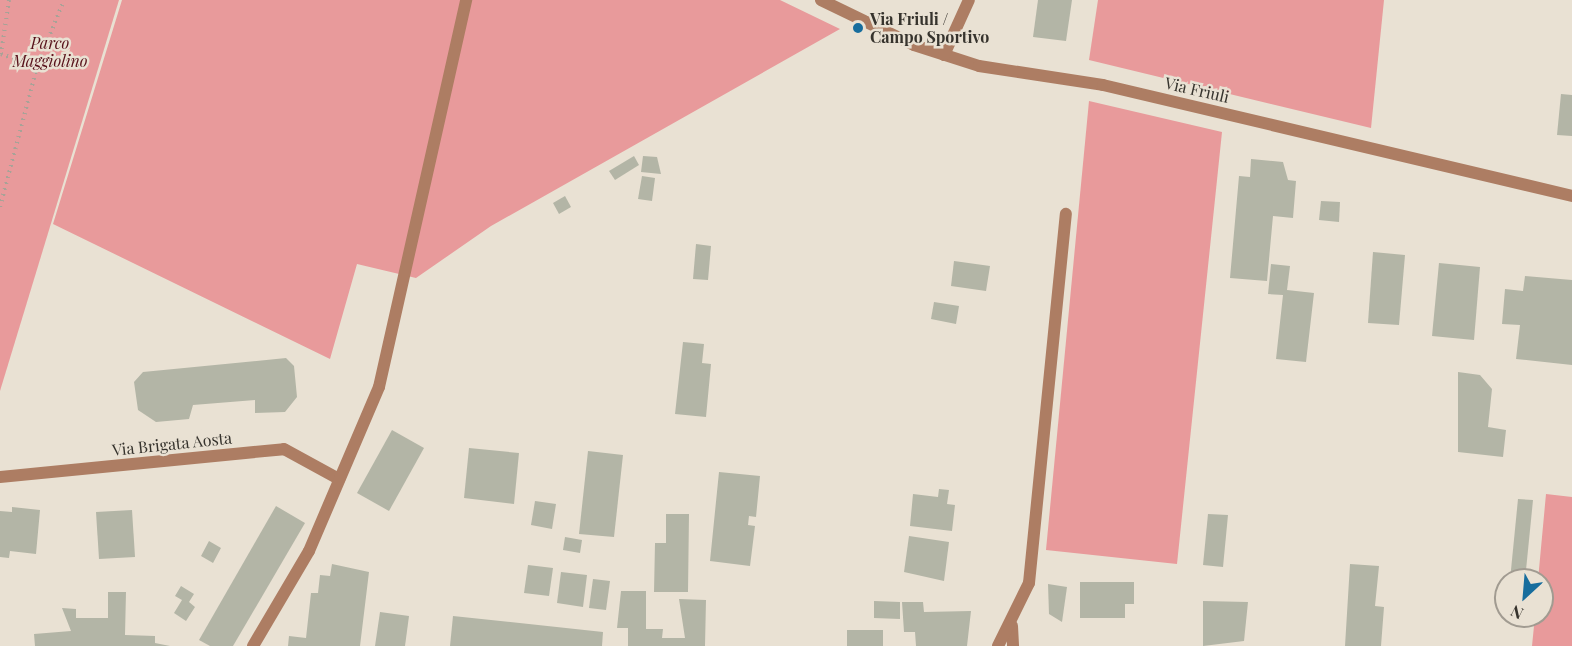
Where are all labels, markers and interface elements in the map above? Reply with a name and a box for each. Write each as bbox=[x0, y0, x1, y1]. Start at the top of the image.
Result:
place label: Via Friuli / Campo Sportivo bbox=[870, 9, 989, 47]
marker: Via Friuli / Campo Sportivo bbox=[851, 21, 865, 35]
park label: Parco Maggiolino bbox=[12, 33, 88, 71]
street label: Via Friuli bbox=[1163, 73, 1231, 107]
street label: Via Brigata Aosta bbox=[111, 428, 233, 460]
north arrow bbox=[1494, 568, 1554, 628]
text: N bbox=[1507, 601, 1527, 625]

